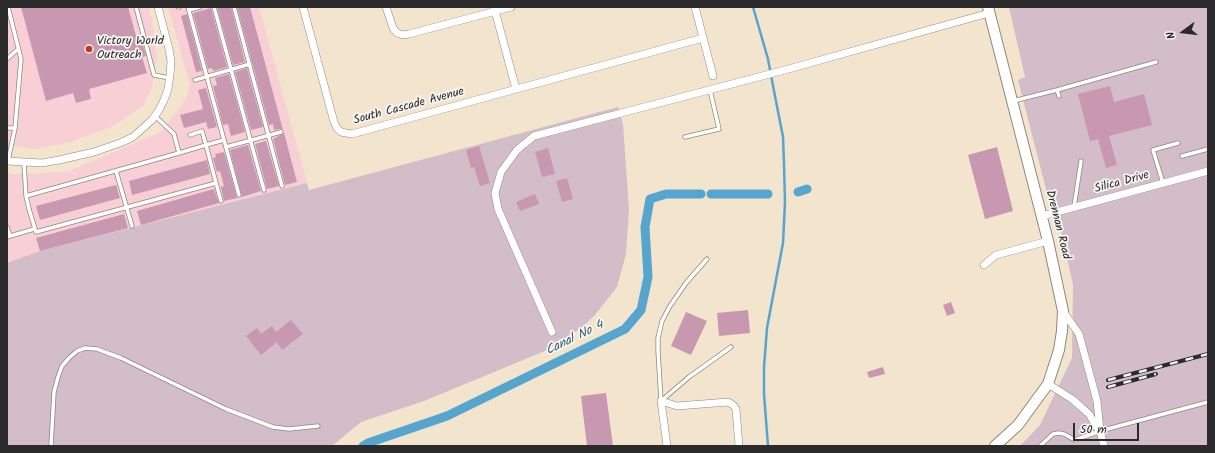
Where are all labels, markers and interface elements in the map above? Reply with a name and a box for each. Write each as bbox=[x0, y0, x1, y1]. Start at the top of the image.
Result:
north arrow bbox=[1163, 12, 1203, 52]
text: N bbox=[1162, 29, 1181, 41]
place label: Victory World Outreach bbox=[97, 35, 164, 63]
marker: Victory World Outreach bbox=[84, 44, 94, 54]
street label: South Cascade Avenue bbox=[352, 85, 466, 129]
street label: Silica Drive bbox=[1093, 169, 1151, 197]
street label: Drennan Road bbox=[1041, 189, 1073, 261]
water label: Canal No 4 bbox=[544, 318, 606, 360]
scale bar bbox=[1075, 415, 1141, 441]
text: 50 m bbox=[1080, 420, 1107, 439]

